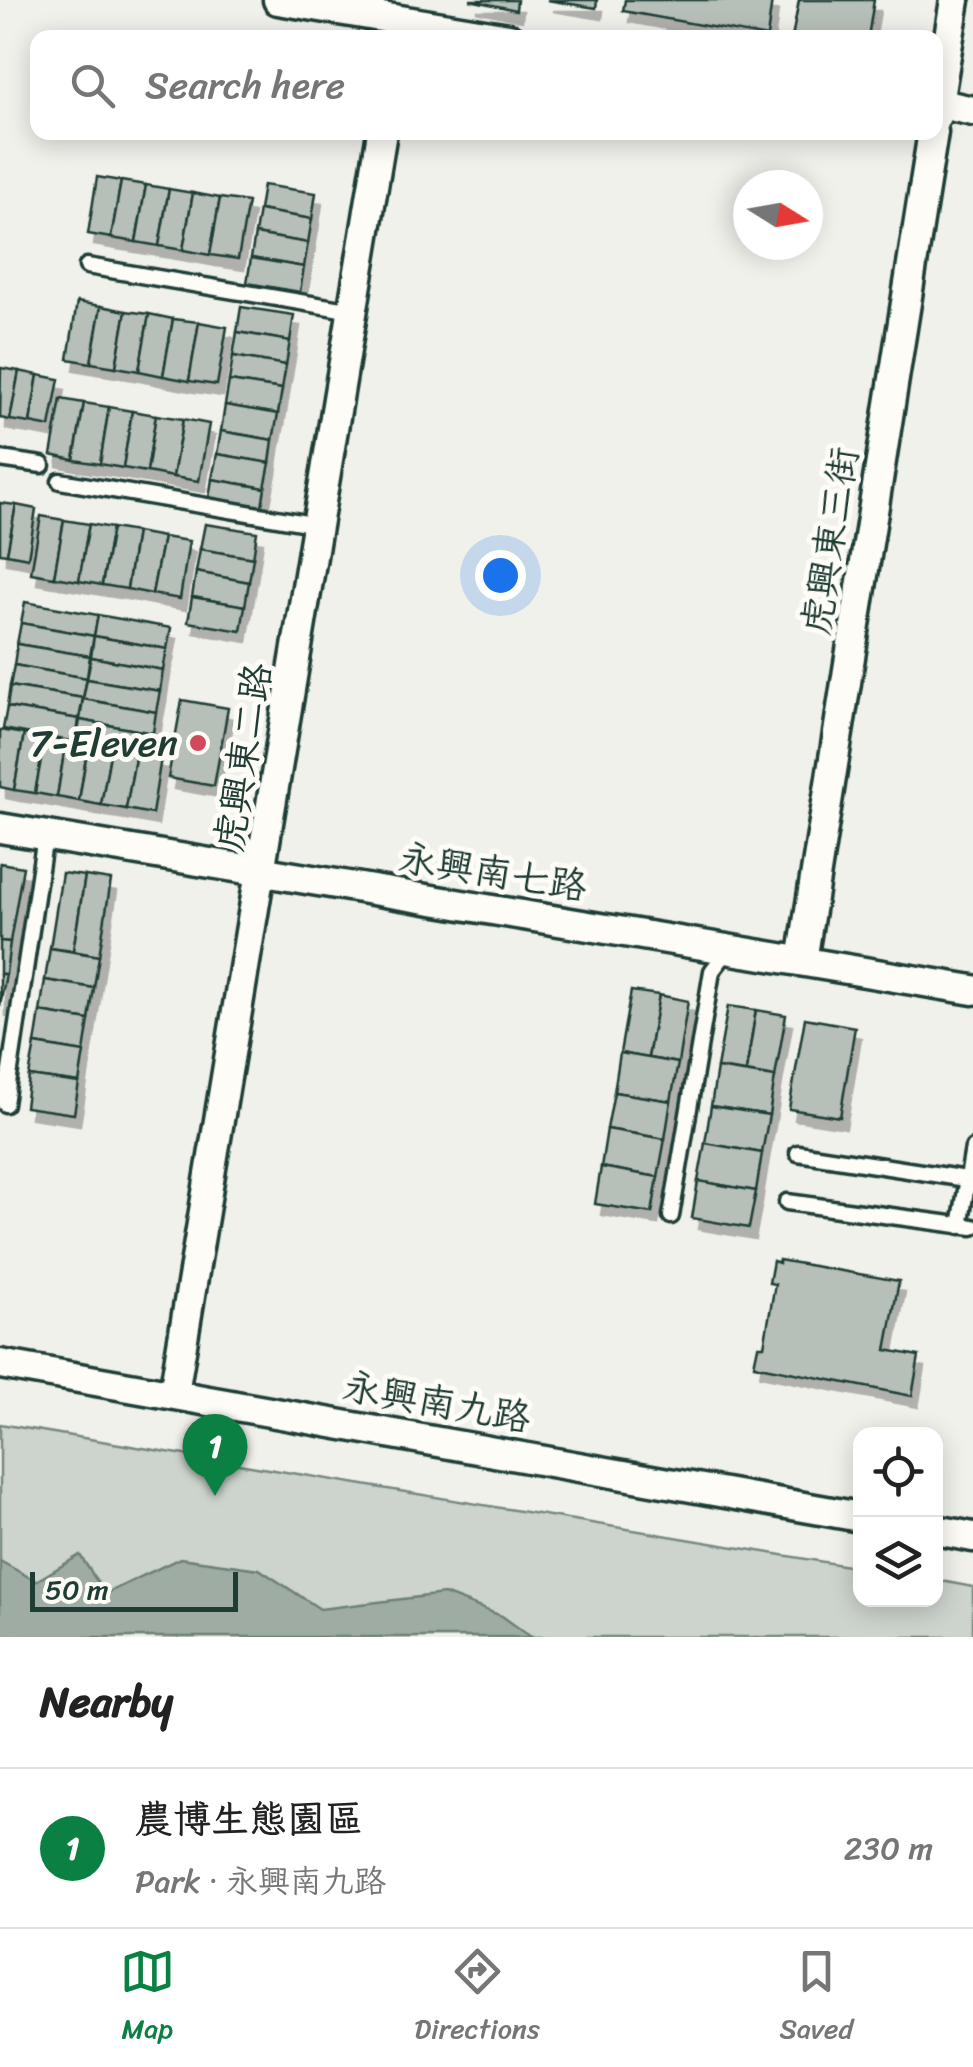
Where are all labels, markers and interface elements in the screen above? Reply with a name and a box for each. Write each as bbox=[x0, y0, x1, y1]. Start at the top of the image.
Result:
search box bbox=[30, 30, 943, 140]
text: Search here bbox=[145, 52, 345, 119]
icon: search bbox=[65, 58, 120, 113]
north arrow bbox=[733, 170, 823, 260]
street label: 虎興東三街 bbox=[783, 442, 878, 640]
your location bbox=[475, 550, 526, 601]
street label: 虎興東二路 bbox=[196, 658, 291, 856]
place label: 7-Eleven bbox=[29, 710, 178, 777]
marker: 7-Eleven bbox=[187, 732, 209, 754]
street label: 永興南七路 bbox=[394, 825, 592, 920]
street label: 永興南九路 bbox=[338, 1353, 536, 1452]
pin: 1 bbox=[182, 1414, 248, 1496]
map controls bbox=[853, 1427, 943, 1607]
button: locate bbox=[853, 1427, 943, 1517]
button: layers bbox=[853, 1517, 943, 1607]
text: 50 m bbox=[45, 1565, 109, 1614]
scale bar bbox=[30, 1567, 238, 1612]
text: Nearby bbox=[40, 1665, 173, 1739]
text: 農博生態園區 bbox=[135, 1786, 363, 1853]
text: 1 bbox=[66, 1820, 79, 1877]
text: 230 m bbox=[844, 1820, 933, 1877]
text: Park · 永興南九路 bbox=[135, 1853, 386, 1910]
tab: Map bbox=[120, 1944, 175, 2053]
tab: Directions bbox=[414, 1944, 540, 2053]
tab: Saved bbox=[779, 1944, 853, 2053]

